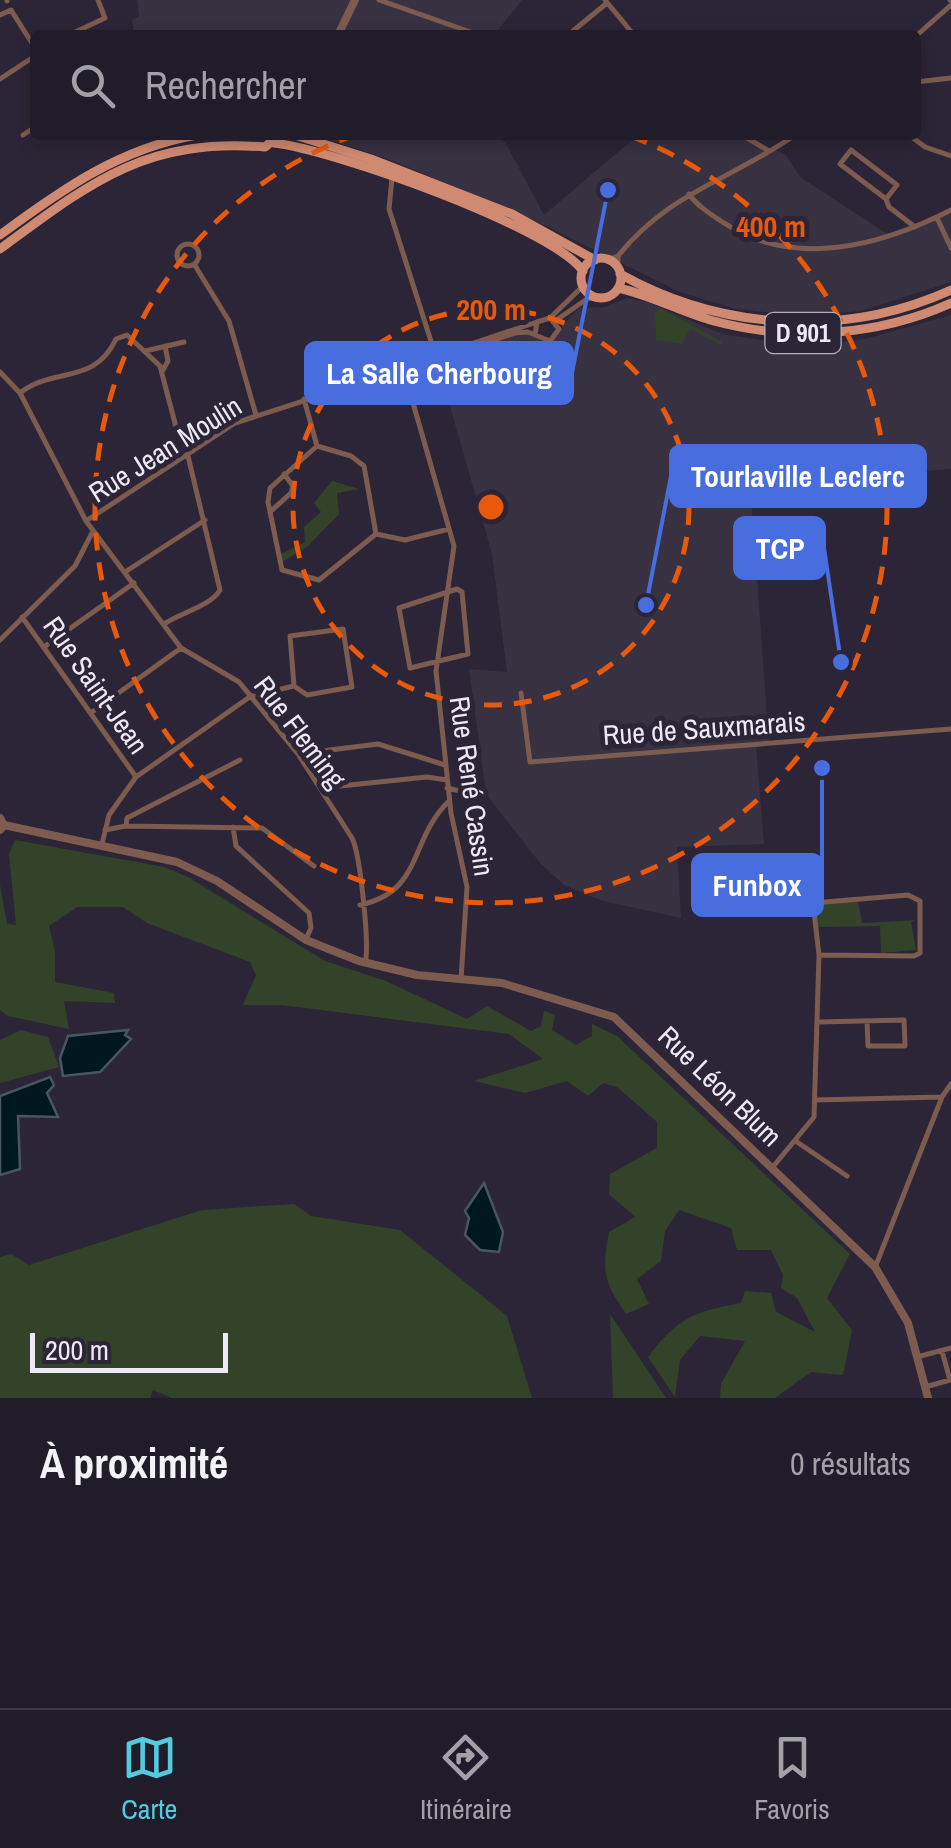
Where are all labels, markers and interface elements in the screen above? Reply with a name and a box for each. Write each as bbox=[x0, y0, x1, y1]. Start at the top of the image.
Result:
search box bbox=[30, 30, 921, 140]
icon: search bbox=[65, 58, 120, 113]
text: Rechercher bbox=[145, 60, 306, 111]
text: 400 m bbox=[736, 206, 806, 246]
text: 200 m bbox=[456, 289, 526, 329]
road number: D 901 bbox=[766, 313, 840, 353]
callout: La Salle Cherbourg bbox=[306, 343, 572, 403]
text: La Salle Cherbourg bbox=[326, 353, 552, 393]
street label: Rue Jean Moulin bbox=[81, 387, 249, 511]
callout: Tourlaville Leclerc bbox=[671, 446, 925, 506]
text: Tourlaville Leclerc bbox=[691, 456, 905, 496]
centre of rings bbox=[473, 489, 509, 525]
callout: TCP bbox=[735, 518, 824, 578]
text: TCP bbox=[755, 528, 805, 568]
street label: Rue Saint-Jean bbox=[35, 609, 157, 761]
street label: Rue Fleming bbox=[245, 668, 355, 796]
street label: Rue René Cassin bbox=[441, 694, 503, 878]
street label: Rue de Sauxmarais bbox=[601, 702, 807, 754]
callout: Funbox bbox=[693, 855, 822, 915]
text: Funbox bbox=[713, 865, 802, 905]
street label: Rue Léon Blum bbox=[650, 1017, 790, 1155]
scale bar bbox=[30, 1328, 228, 1372]
text: 200 m bbox=[45, 1331, 109, 1369]
text: À proximité bbox=[40, 1435, 228, 1491]
text: 0 résultats bbox=[790, 1442, 911, 1485]
tab: Carte bbox=[121, 1730, 177, 1828]
tab: Itinéraire bbox=[420, 1730, 512, 1828]
tab: Favoris bbox=[754, 1730, 830, 1828]

